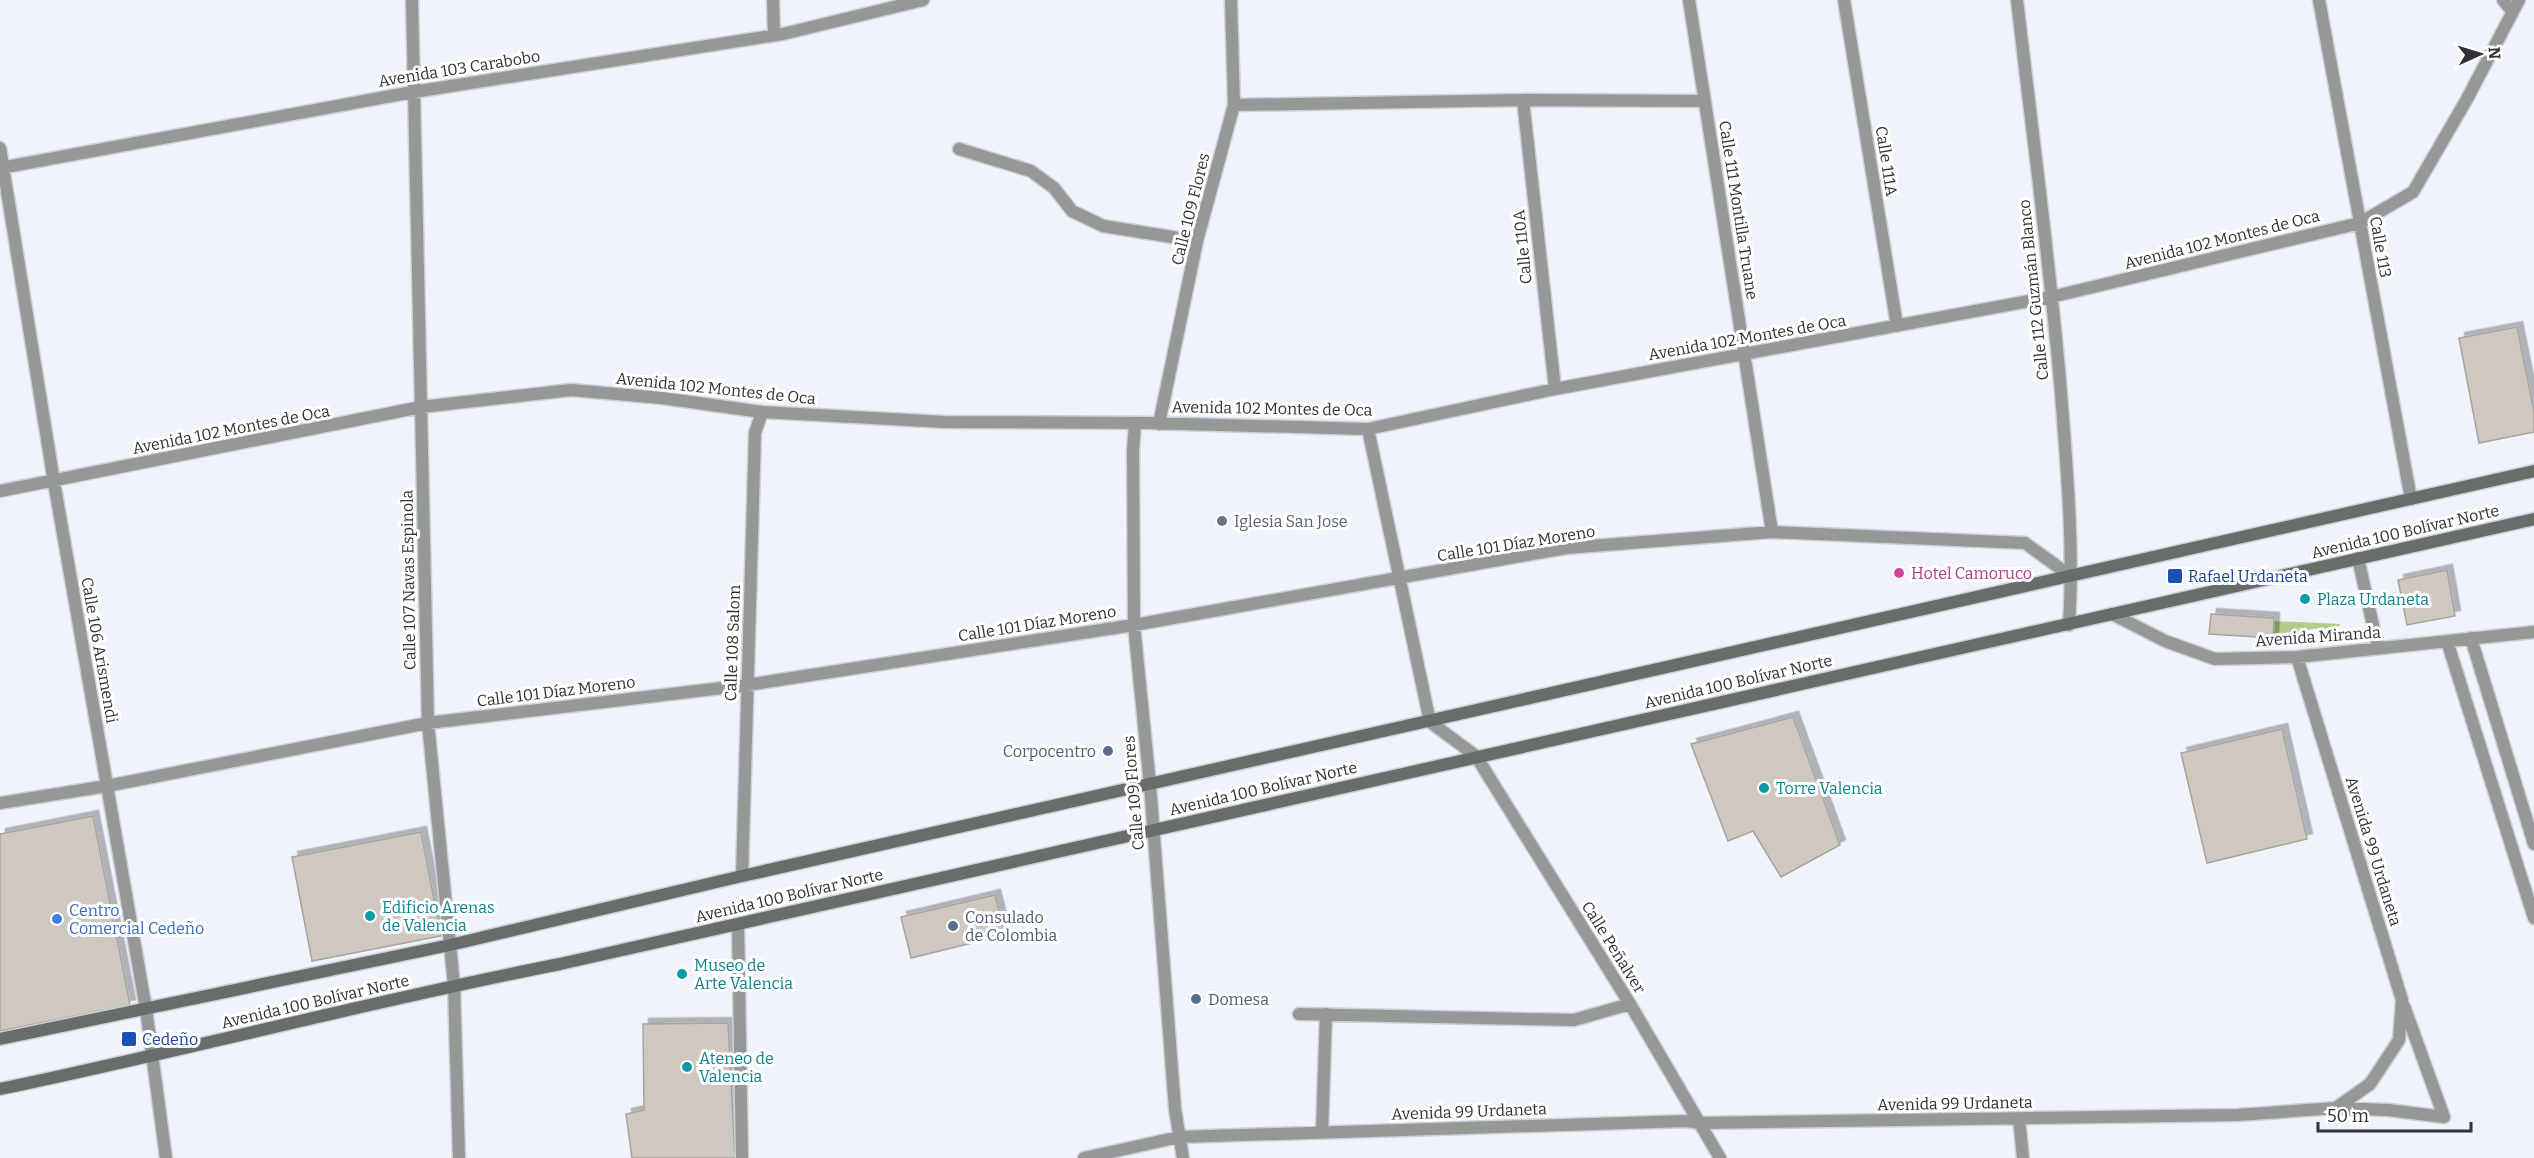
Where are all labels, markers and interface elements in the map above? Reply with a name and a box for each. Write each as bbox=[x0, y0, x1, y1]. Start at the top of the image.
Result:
north arrow bbox=[2450, 24, 2510, 84]
street label: Avenida 103 Carabobo bbox=[377, 46, 541, 91]
text: N bbox=[2485, 46, 2504, 60]
street label: Calle 111 Montilla Truane bbox=[1715, 119, 1762, 301]
street label: Calle 111A bbox=[1872, 125, 1902, 198]
street label: Calle 109 Flores bbox=[1167, 151, 1214, 267]
street label: Calle 112 Guzmán Blanco bbox=[2015, 199, 2052, 381]
street label: Avenida 102 Montes de Oca bbox=[2122, 206, 2322, 273]
street label: Calle 110A bbox=[1509, 208, 1536, 285]
street label: Calle 113 bbox=[2366, 215, 2395, 279]
street label: Avenida 102 Montes de Oca bbox=[1647, 311, 1848, 364]
street label: Avenida 102 Montes de Oca bbox=[615, 369, 817, 408]
street label: Avenida 102 Montes de Oca bbox=[1172, 397, 1373, 420]
street label: Avenida 102 Montes de Oca bbox=[131, 401, 332, 458]
street label: Calle 107 Navas Espinola bbox=[397, 489, 420, 670]
street label: Avenida 100 Bolívar Norte bbox=[2309, 501, 2501, 562]
place label: Iglesia San Jose bbox=[1234, 512, 1348, 531]
marker: Iglesia San Jose bbox=[1215, 514, 1229, 528]
street label: Calle 101 Díaz Moreno bbox=[1436, 522, 1596, 565]
place label: Hotel Camoruco bbox=[1911, 564, 2032, 583]
marker: Hotel Camoruco bbox=[1892, 566, 1906, 580]
marker: Rafael Urdaneta bbox=[2166, 567, 2184, 585]
place label: Rafael Urdaneta bbox=[2188, 567, 2308, 586]
street label: Calle 106 Arismendi bbox=[77, 576, 122, 725]
street label: Calle 108 Salom bbox=[721, 584, 744, 702]
place label: Plaza Urdaneta bbox=[2317, 590, 2429, 609]
marker: Plaza Urdaneta bbox=[2298, 592, 2312, 606]
street label: Calle 101 Díaz Moreno bbox=[957, 602, 1117, 645]
street label: Avenida Miranda bbox=[2254, 623, 2382, 650]
street label: Avenida 100 Bolívar Norte bbox=[1642, 651, 1834, 712]
street label: Calle 101 Díaz Moreno bbox=[476, 672, 636, 711]
street label: Calle 109 Flores bbox=[1119, 735, 1148, 851]
place label: Corpocentro bbox=[1003, 742, 1096, 761]
marker: Corpocentro bbox=[1101, 744, 1115, 758]
street label: Avenida 100 Bolívar Norte bbox=[1167, 758, 1359, 819]
street label: Avenida 99 Urdaneta bbox=[2342, 774, 2405, 929]
place label: Torre Valencia bbox=[1776, 779, 1883, 798]
marker: Torre Valencia bbox=[1757, 781, 1771, 795]
street label: Avenida 100 Bolívar Norte bbox=[693, 865, 885, 926]
place label: Edificio Arenas de Valencia bbox=[382, 898, 495, 935]
street label: Calle Peñalver bbox=[1578, 898, 1649, 997]
place label: Centro Comercial Cedeño bbox=[69, 901, 204, 938]
place label: Consulado de Colombia bbox=[965, 908, 1057, 945]
marker: Edificio Arenas de Valencia bbox=[363, 909, 377, 923]
marker: Centro Comercial Cedeño bbox=[50, 912, 64, 926]
marker: Consulado de Colombia bbox=[946, 919, 960, 933]
place label: Museo de Arte Valencia bbox=[694, 956, 793, 993]
marker: Museo de Arte Valencia bbox=[675, 967, 689, 981]
street label: Avenida 100 Bolívar Norte bbox=[219, 971, 411, 1032]
place label: Domesa bbox=[1208, 990, 1269, 1009]
marker: Domesa bbox=[1189, 992, 1203, 1006]
marker: Cedeño bbox=[120, 1030, 138, 1048]
place label: Cedeño bbox=[142, 1030, 198, 1049]
place label: Ateneo de Valencia bbox=[699, 1049, 774, 1086]
marker: Ateneo de Valencia bbox=[680, 1060, 694, 1074]
street label: Avenida 99 Urdaneta bbox=[1877, 1093, 2033, 1114]
scale bar bbox=[2318, 1095, 2471, 1133]
street label: Avenida 99 Urdaneta bbox=[1391, 1099, 1547, 1124]
text: 50 m bbox=[2327, 1105, 2369, 1127]

